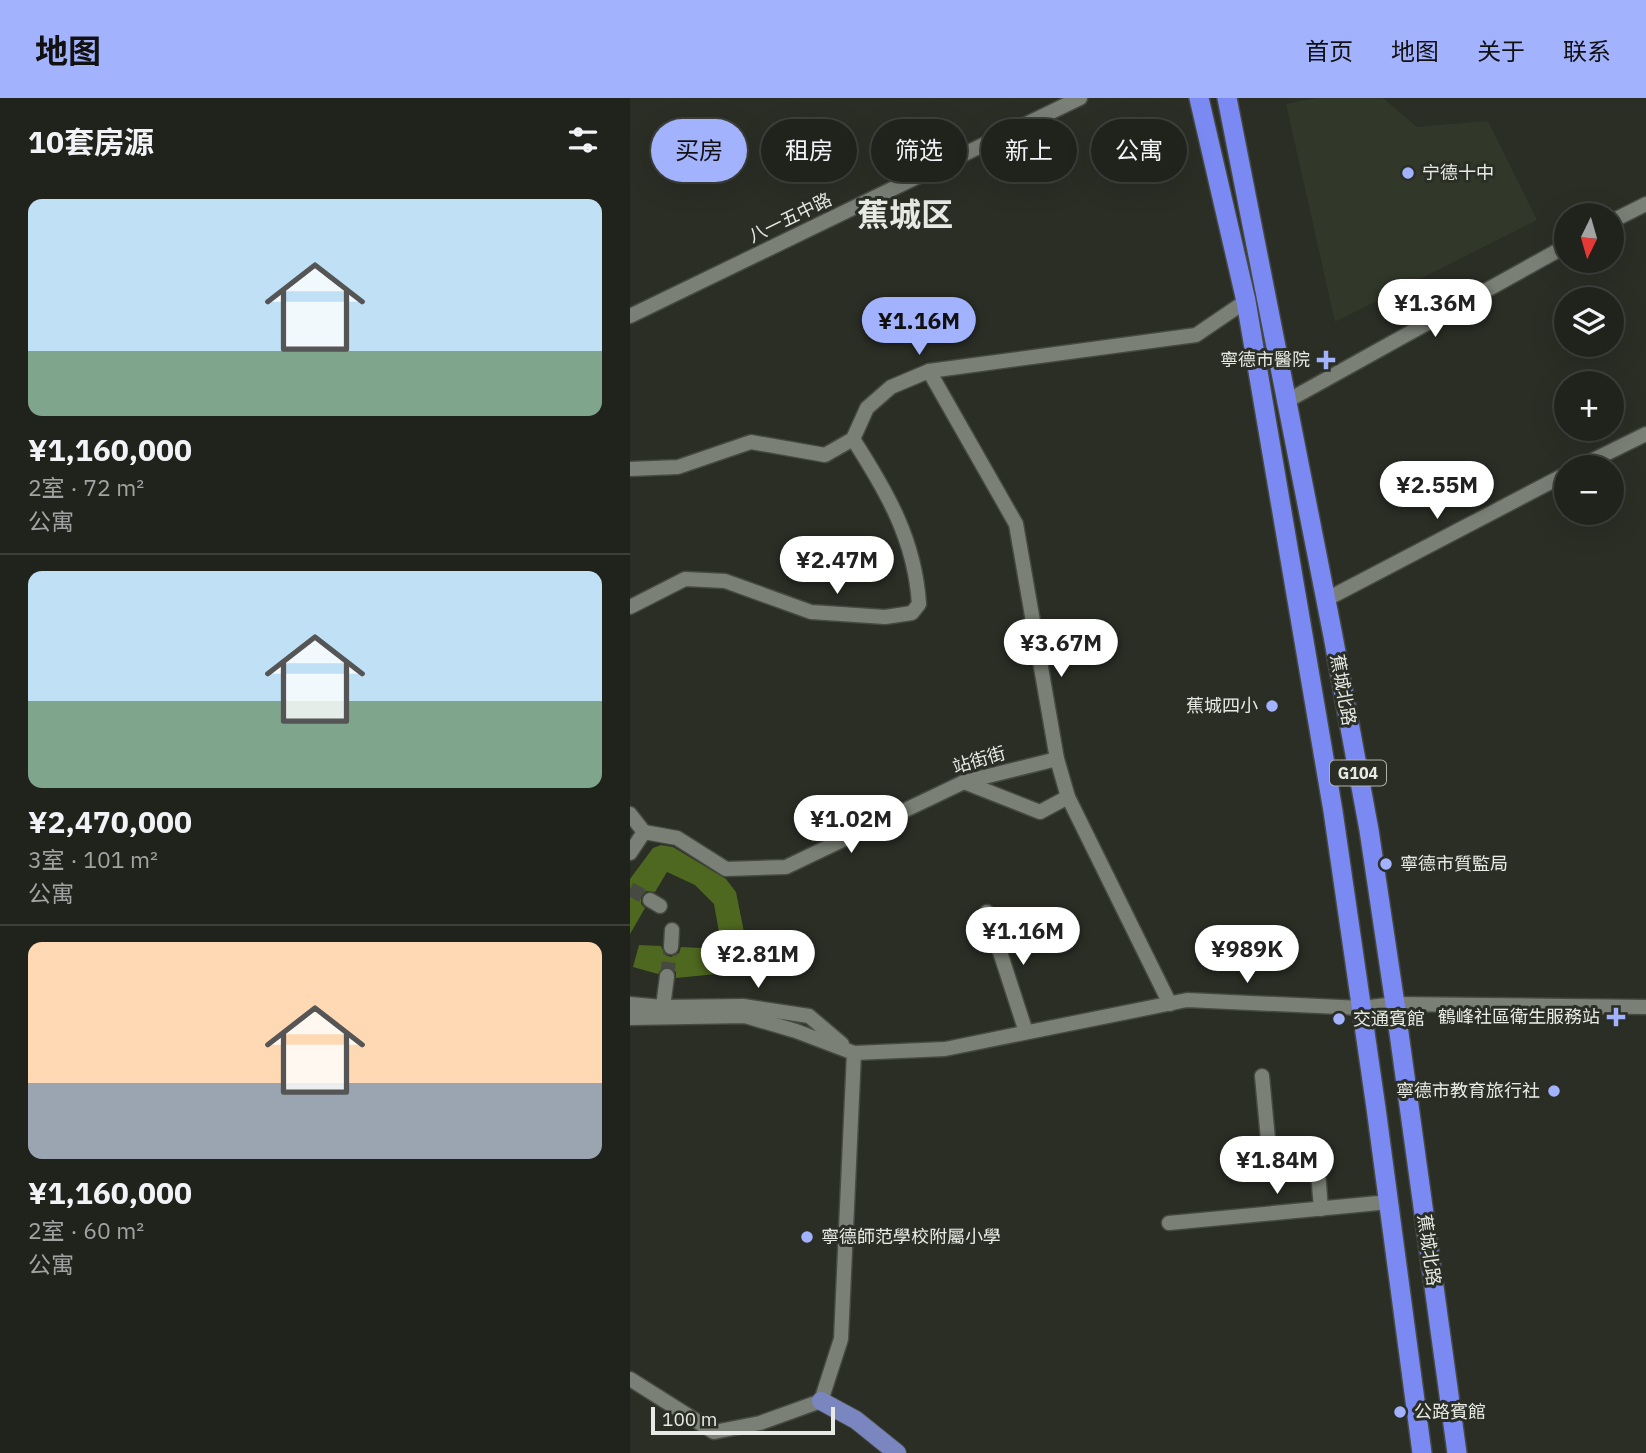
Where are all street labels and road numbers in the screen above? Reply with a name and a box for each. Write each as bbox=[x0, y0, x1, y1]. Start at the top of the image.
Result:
street label: 八一五中路 bbox=[744, 187, 835, 248]
street label: 蕉城北路 bbox=[1326, 652, 1361, 727]
street label: 站街街 bbox=[950, 741, 1008, 778]
road number: G104 bbox=[1330, 760, 1386, 786]
street label: 蕉城北路 bbox=[1413, 1213, 1446, 1287]

